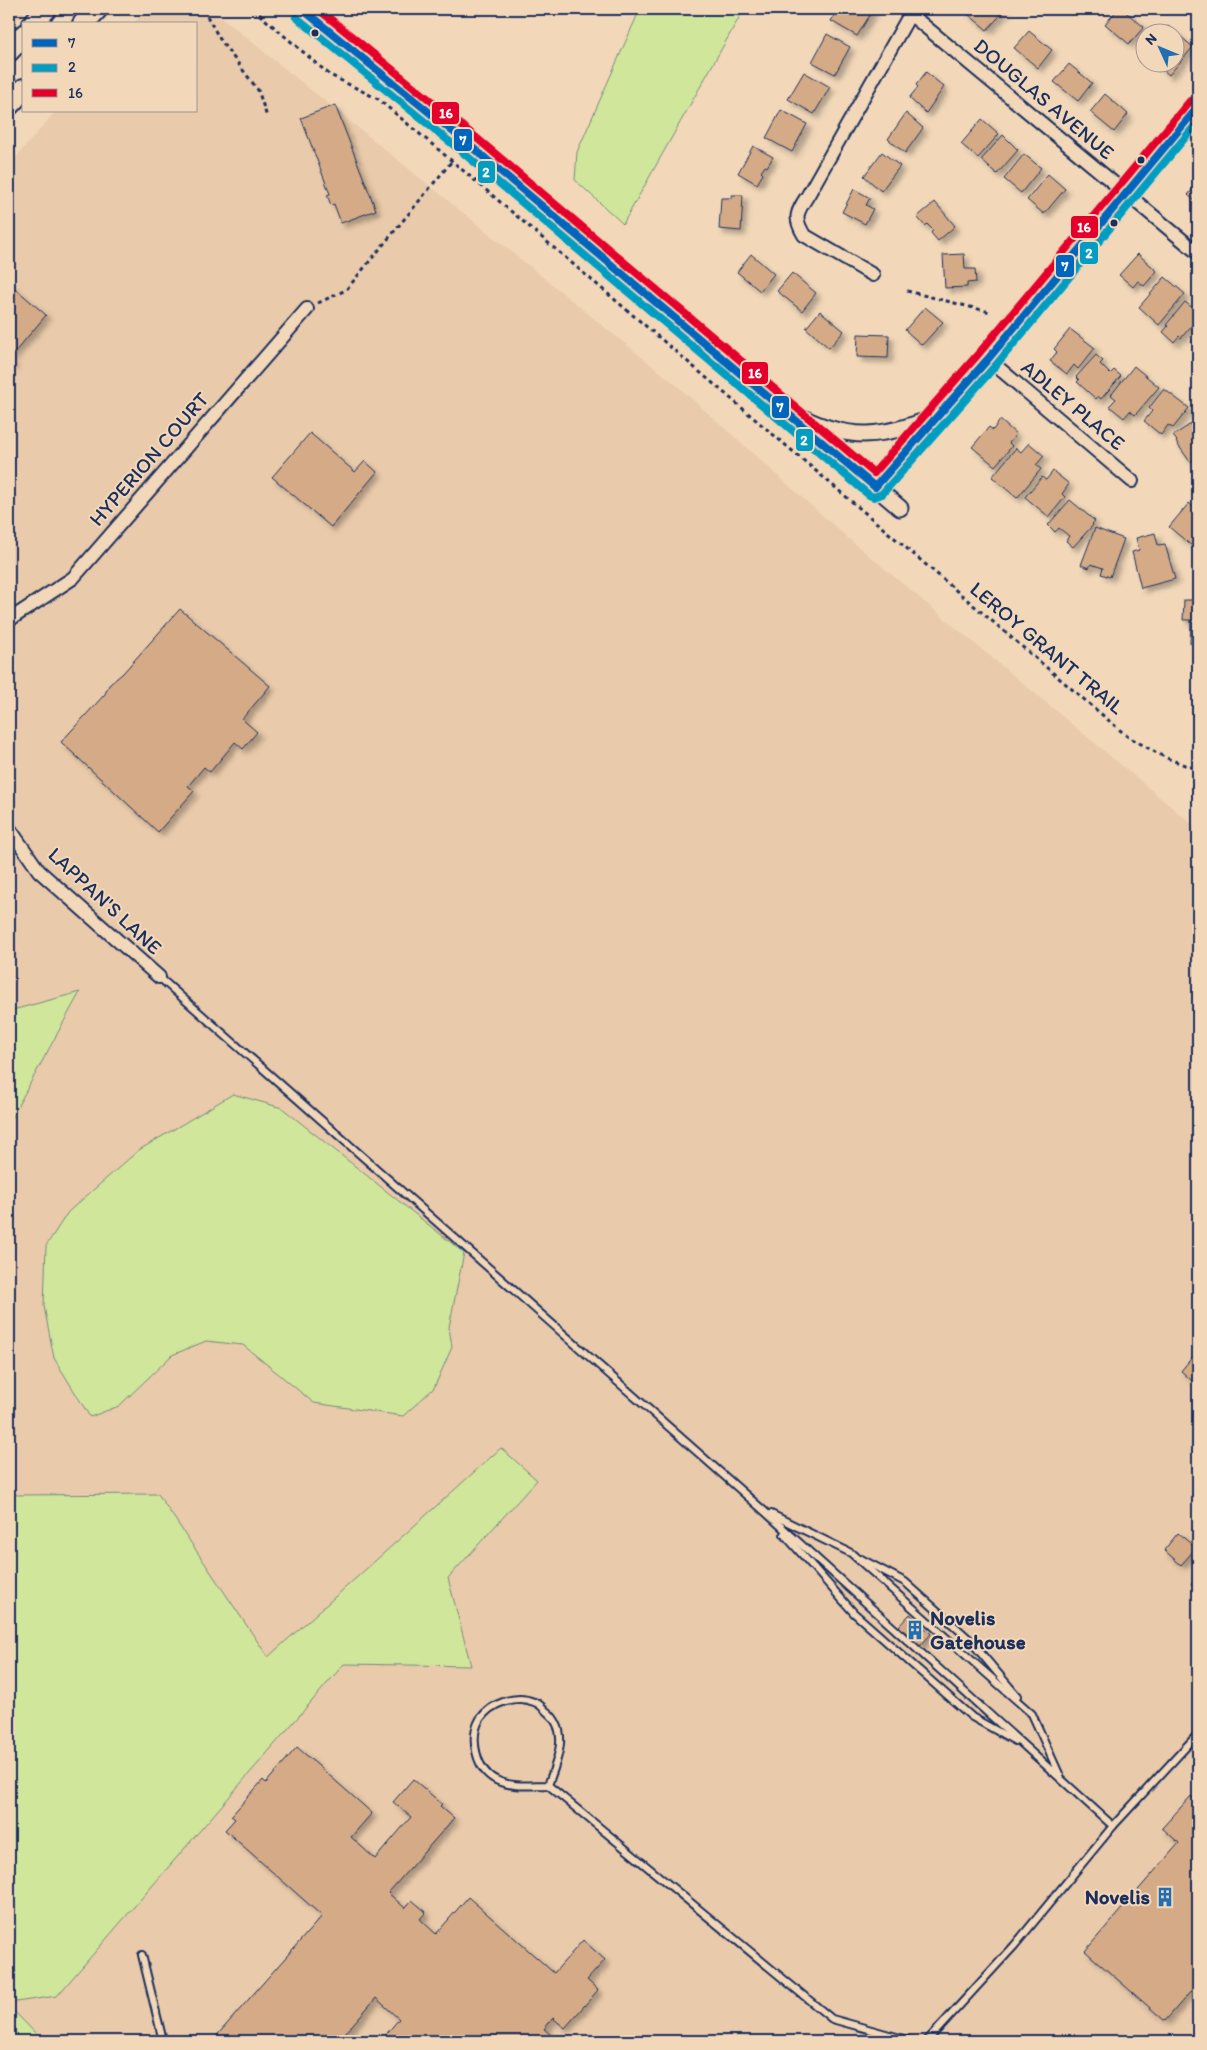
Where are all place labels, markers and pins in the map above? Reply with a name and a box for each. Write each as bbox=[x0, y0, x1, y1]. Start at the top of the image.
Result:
unlabelled marker bbox=[310, 28, 320, 38]
unlabelled marker bbox=[1136, 155, 1146, 165]
unlabelled marker bbox=[1109, 218, 1119, 228]
place label: Novelis Gatehouse bbox=[930, 1605, 1026, 1654]
building icon: Novelis Gatehouse bbox=[904, 1619, 926, 1641]
place label: Novelis bbox=[1085, 1884, 1150, 1909]
building icon: Novelis bbox=[1154, 1886, 1176, 1908]

